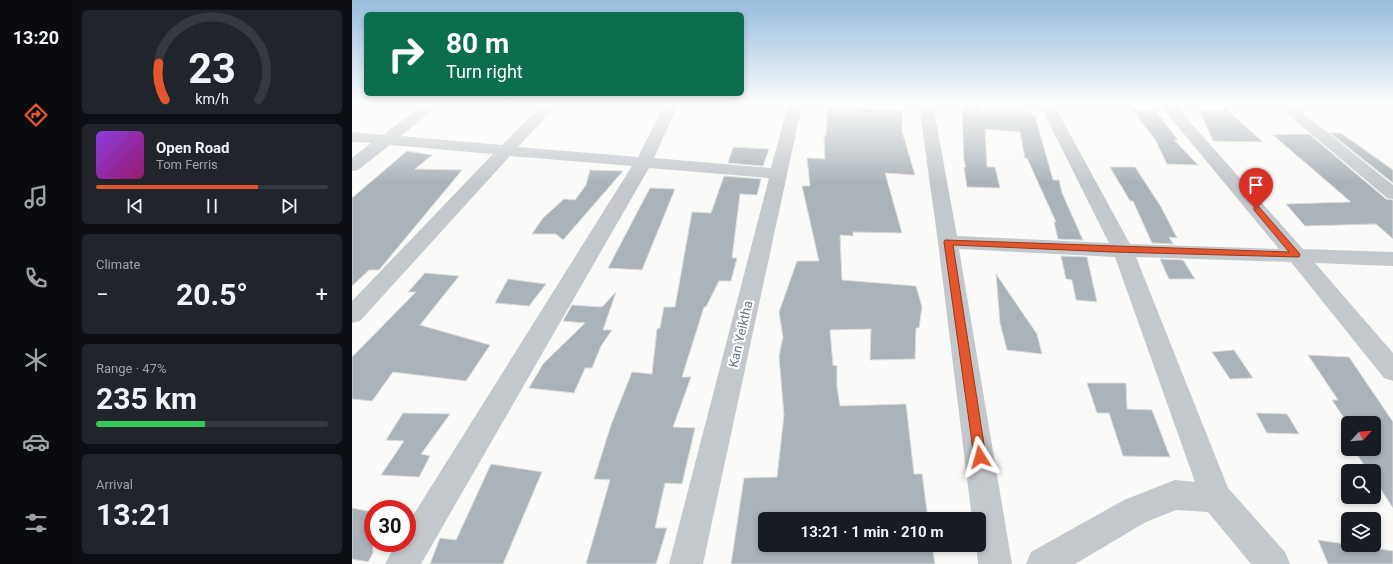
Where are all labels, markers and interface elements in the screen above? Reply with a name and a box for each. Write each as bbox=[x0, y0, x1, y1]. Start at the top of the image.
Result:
text: 13:20 bbox=[13, 27, 59, 48]
text: 80 m bbox=[446, 27, 509, 60]
icon: right bbox=[380, 28, 432, 80]
text: 23 bbox=[188, 44, 236, 93]
text: Turn right bbox=[446, 61, 523, 82]
text: km/h bbox=[195, 91, 229, 107]
icon: directions bbox=[22, 101, 50, 129]
text: Open Road bbox=[156, 139, 230, 157]
text: Tom Ferris bbox=[156, 157, 218, 172]
pin bbox=[1239, 168, 1273, 209]
icon: arrive bbox=[1245, 174, 1267, 196]
icon: music bbox=[22, 183, 50, 211]
icon: previous bbox=[124, 195, 146, 217]
icon: pause bbox=[201, 195, 223, 217]
icon: next bbox=[278, 195, 300, 217]
text: Climate bbox=[96, 257, 140, 272]
icon: phone bbox=[22, 264, 50, 292]
text: 20.5° bbox=[176, 277, 248, 312]
text: − bbox=[96, 282, 109, 307]
text: + bbox=[316, 282, 328, 307]
street label: Kan Yeiktha bbox=[726, 299, 755, 369]
icon: climate bbox=[22, 346, 50, 374]
text: Range · 47% bbox=[96, 361, 166, 376]
text: 235 km bbox=[96, 381, 197, 416]
north arrow bbox=[1341, 416, 1381, 456]
map controls bbox=[1341, 416, 1381, 552]
icon: car bbox=[22, 428, 50, 456]
position arrow bbox=[959, 436, 1001, 478]
button: search bbox=[1341, 464, 1381, 504]
text: Arrival bbox=[96, 477, 133, 492]
text: 13:21 bbox=[96, 497, 173, 532]
speed limit sign: 30 bbox=[364, 500, 416, 552]
icon: filters bbox=[22, 509, 50, 537]
button: layers bbox=[1341, 512, 1381, 552]
text: 13:21 · 1 min · 210 m bbox=[801, 523, 943, 541]

